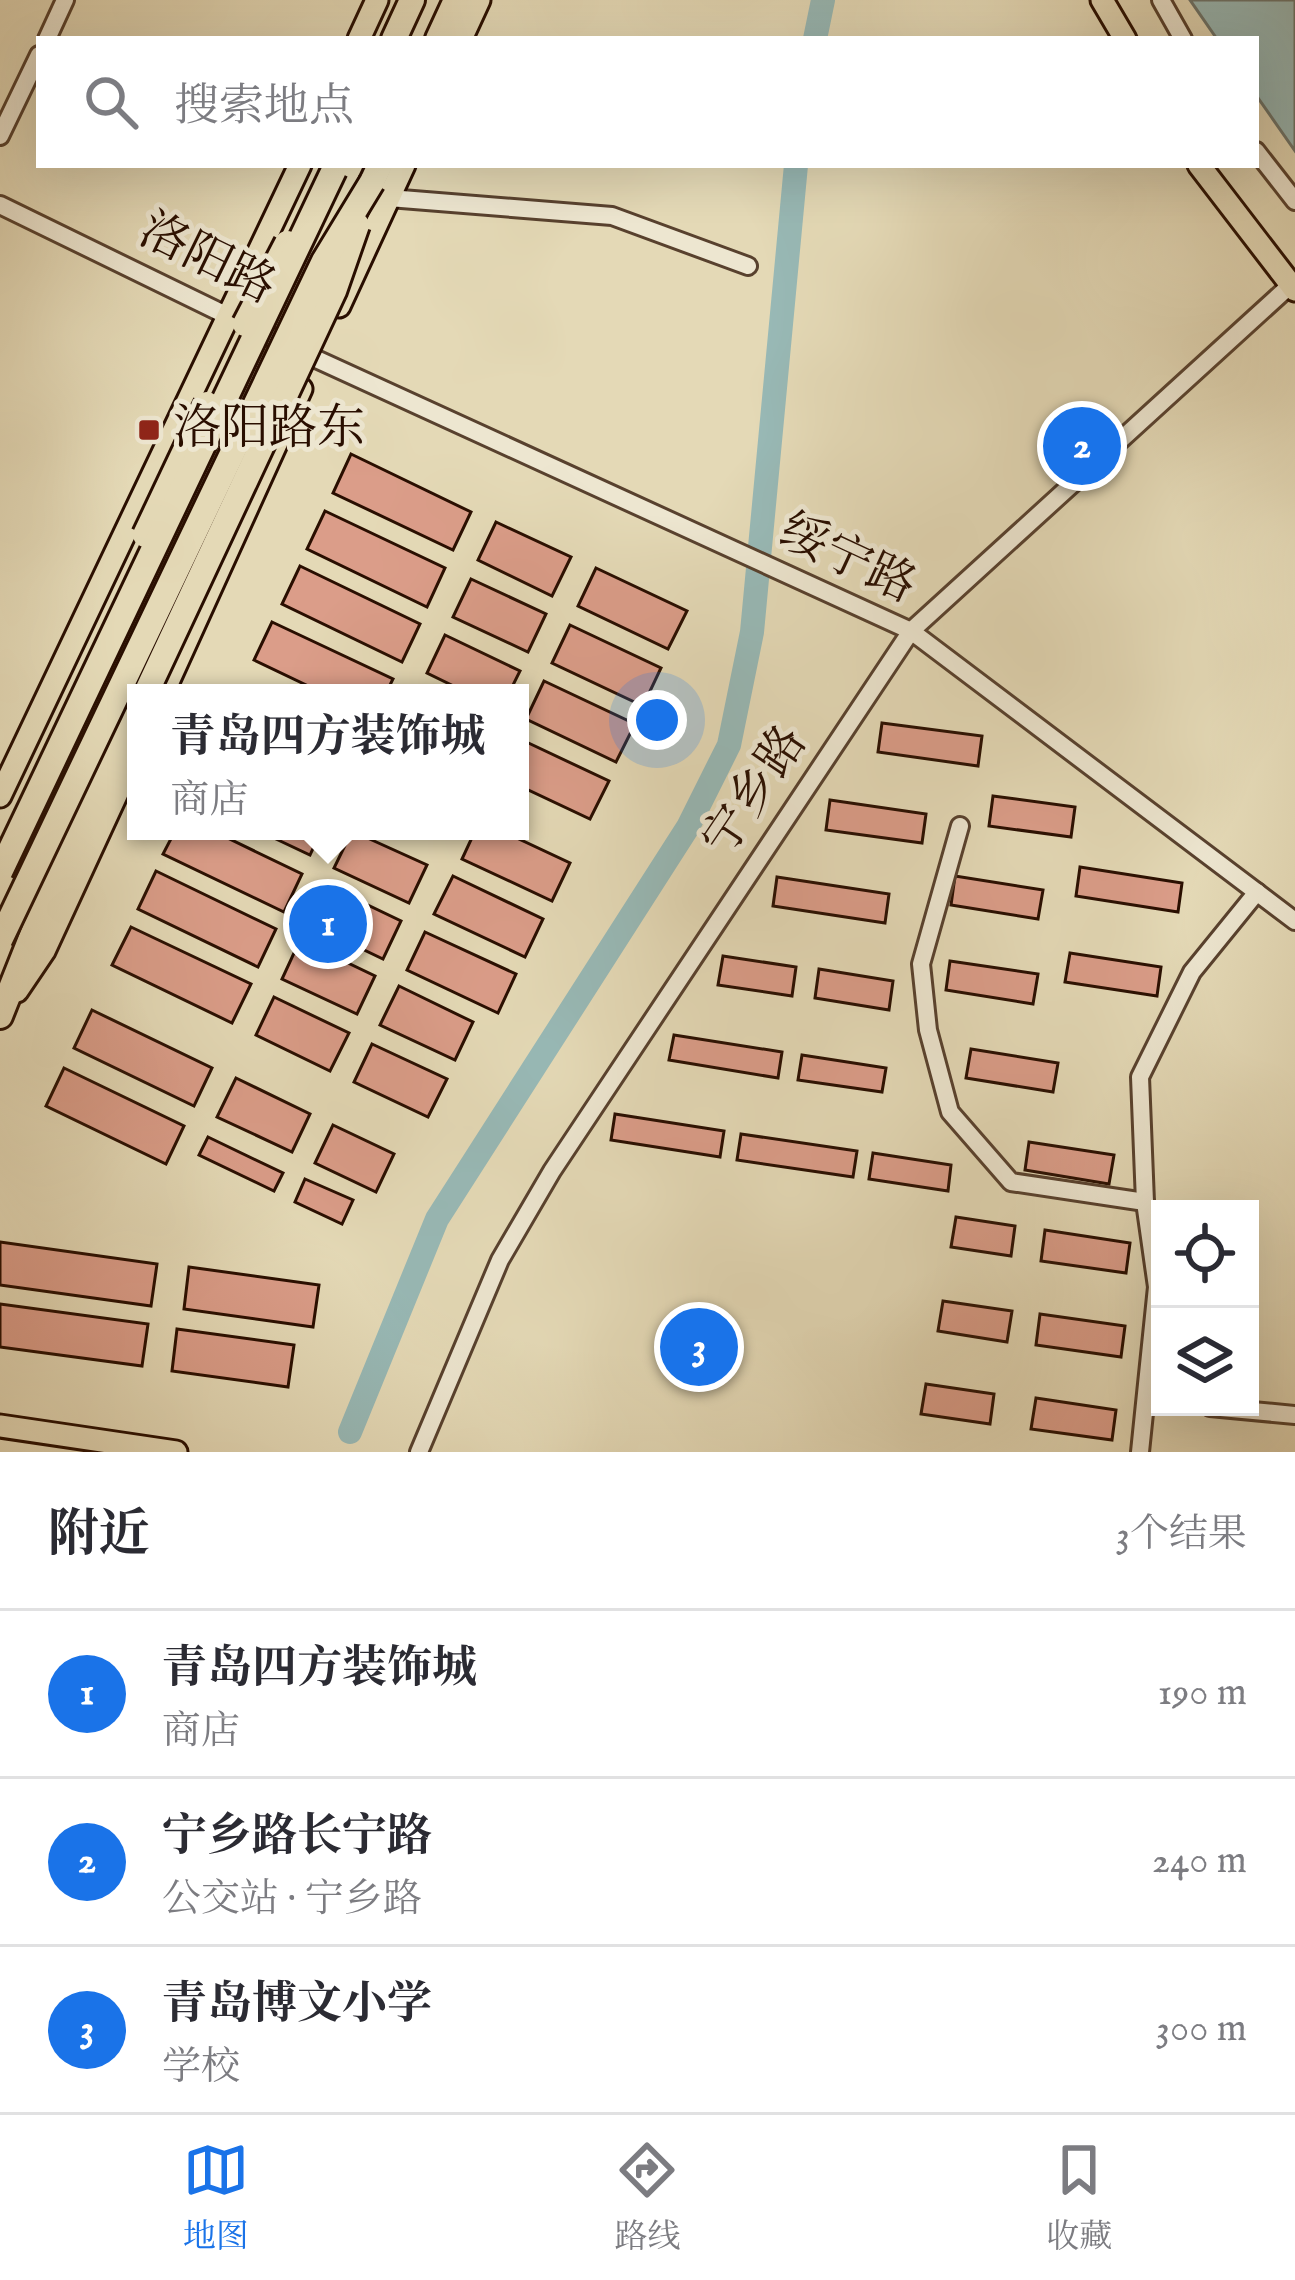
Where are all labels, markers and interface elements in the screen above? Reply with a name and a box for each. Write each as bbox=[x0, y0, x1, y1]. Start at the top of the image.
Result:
search box bbox=[36, 36, 1259, 168]
icon: search bbox=[78, 69, 144, 135]
text: 搜索地点 bbox=[174, 79, 354, 136]
street label: 洛阳路 bbox=[129, 201, 285, 319]
place label: 洛阳路东 bbox=[173, 400, 365, 460]
pin: 2 bbox=[1043, 401, 1121, 491]
marker: 洛阳路东 bbox=[136, 417, 162, 443]
street label: 绥宁路 bbox=[769, 502, 925, 618]
popup bbox=[127, 684, 529, 840]
your location bbox=[627, 690, 687, 750]
text: 青岛四方装饰城 bbox=[170, 710, 486, 767]
street label: 宁乡路 bbox=[691, 716, 821, 868]
text: 商店 bbox=[170, 777, 249, 826]
pin: 1 bbox=[289, 879, 367, 969]
map controls bbox=[1151, 1200, 1259, 1416]
button: locate bbox=[1151, 1200, 1259, 1308]
pin: 3 bbox=[660, 1302, 738, 1392]
button: layers bbox=[1151, 1308, 1259, 1416]
text: 附近 bbox=[48, 1504, 150, 1569]
text: 3个结果 bbox=[1115, 1511, 1247, 1560]
text: 青岛四方装饰城 bbox=[162, 1641, 477, 1698]
text: 1 bbox=[80, 1669, 94, 1718]
text: 190 m bbox=[1158, 1669, 1247, 1718]
text: 商店 bbox=[162, 1708, 240, 1757]
text: 宁乡路长宁路 bbox=[162, 1809, 432, 1866]
text: 2 bbox=[78, 1837, 96, 1886]
text: 240 m bbox=[1152, 1837, 1247, 1886]
text: 公交站 · 宁乡路 bbox=[162, 1876, 422, 1925]
text: 青岛博文小学 bbox=[162, 1977, 432, 2034]
text: 3 bbox=[80, 2005, 94, 2054]
text: 300 m bbox=[1155, 2005, 1247, 2054]
text: 学校 bbox=[162, 2044, 240, 2093]
tab: 地图 bbox=[183, 2137, 249, 2259]
tab: 路线 bbox=[614, 2137, 680, 2259]
tab: 收藏 bbox=[1046, 2137, 1112, 2259]

